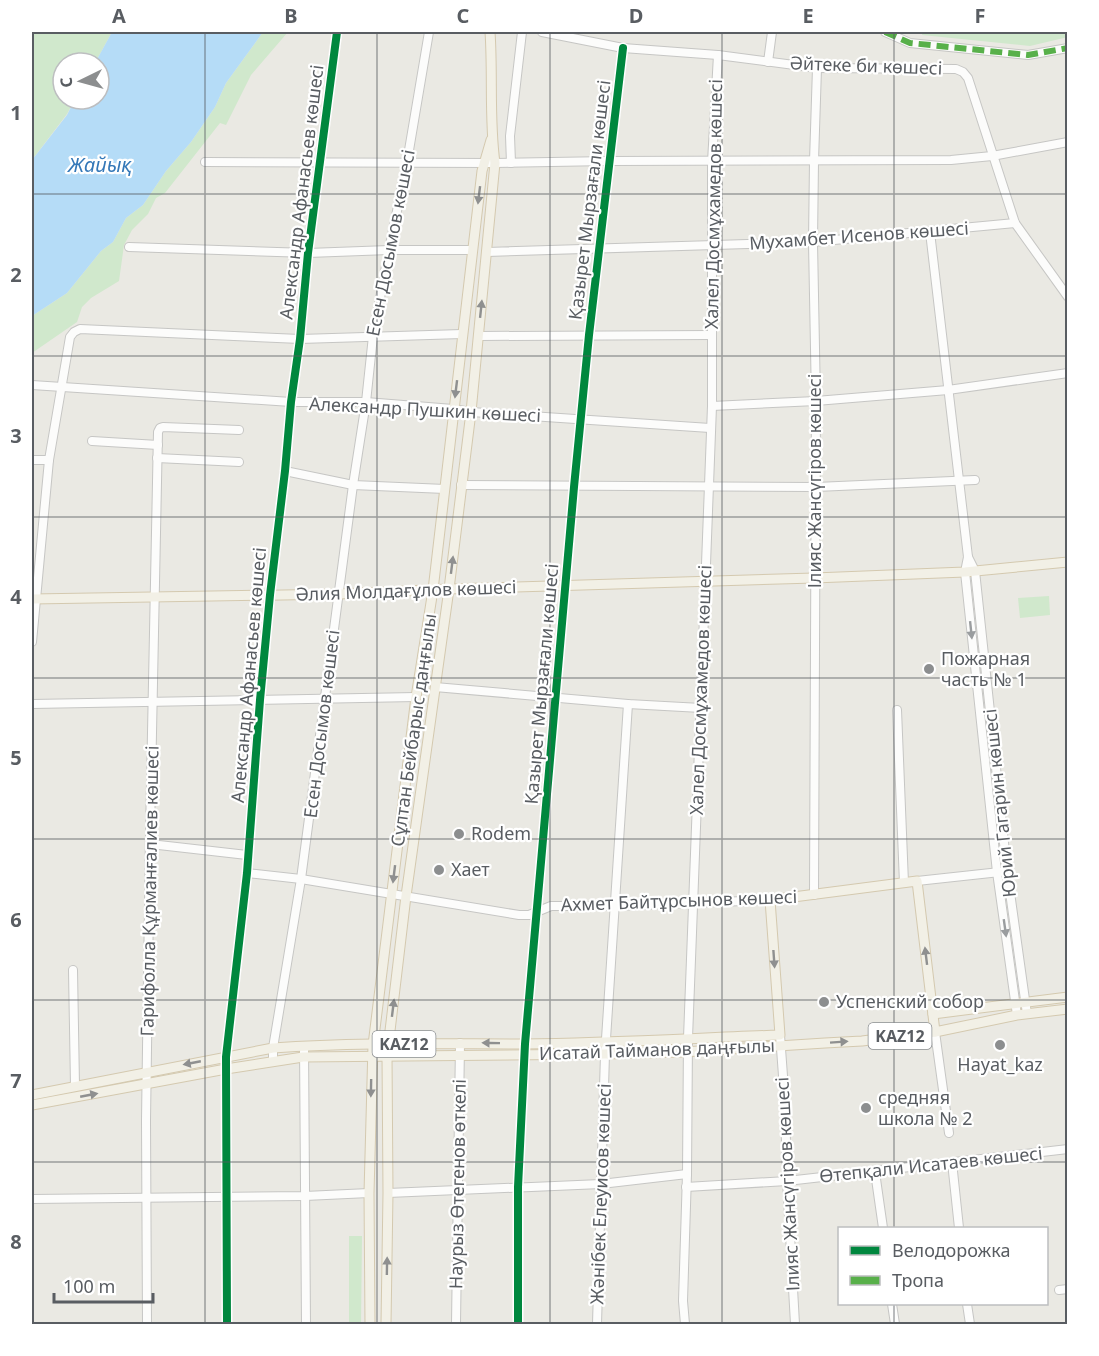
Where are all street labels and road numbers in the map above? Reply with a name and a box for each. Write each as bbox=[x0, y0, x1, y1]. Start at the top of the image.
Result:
street label: Әйтеке би көшесі bbox=[789, 50, 943, 80]
street label: Александр Афанасьев көшесі bbox=[273, 63, 329, 321]
street label: Қазырет Мырзағали көшесі bbox=[562, 79, 616, 321]
street label: Халел Досмұхамедов көшесі bbox=[699, 79, 727, 329]
street label: Есен Досымов көшесі bbox=[360, 147, 420, 338]
street label: Мухамбет Исенов көшесі bbox=[748, 215, 970, 255]
street label: Ілияс Жансүгіров көшесі bbox=[802, 374, 826, 588]
street label: Александр Пушкин көшесі bbox=[308, 391, 542, 427]
street label: Александр Афанасьев көшесі bbox=[225, 546, 271, 804]
street label: Қазырет Мырзағали көшесі bbox=[519, 563, 563, 805]
street label: Халел Досмұхамедов көшесі bbox=[684, 564, 716, 815]
street label: Әлия Молдағұлов көшесі bbox=[295, 574, 517, 606]
street label: Сұлтан Бейбарыс даңғылы bbox=[385, 612, 441, 848]
street label: Есен Досымов көшесі bbox=[298, 628, 344, 819]
street label: Юрий Гагарин көшесі bbox=[977, 707, 1021, 899]
street label: Гарифолла Құрманғалиев көшесі bbox=[134, 745, 164, 1037]
street label: Ахмет Байтұрсынов көшесі bbox=[560, 884, 798, 916]
road number: KAZ12 bbox=[868, 1023, 932, 1049]
road number: KAZ12 bbox=[372, 1031, 436, 1057]
street label: Исатай Тайманов даңғылы bbox=[539, 1033, 775, 1065]
street label: Ілияс Жансүгіров көшесі bbox=[769, 1076, 805, 1292]
street label: Наурыз Өтегенов өткелі bbox=[443, 1079, 471, 1289]
street label: Жәнібек Елеуисов көшесі bbox=[584, 1083, 616, 1305]
street label: Өтепқали Исатаев көшесі bbox=[818, 1140, 1044, 1188]

